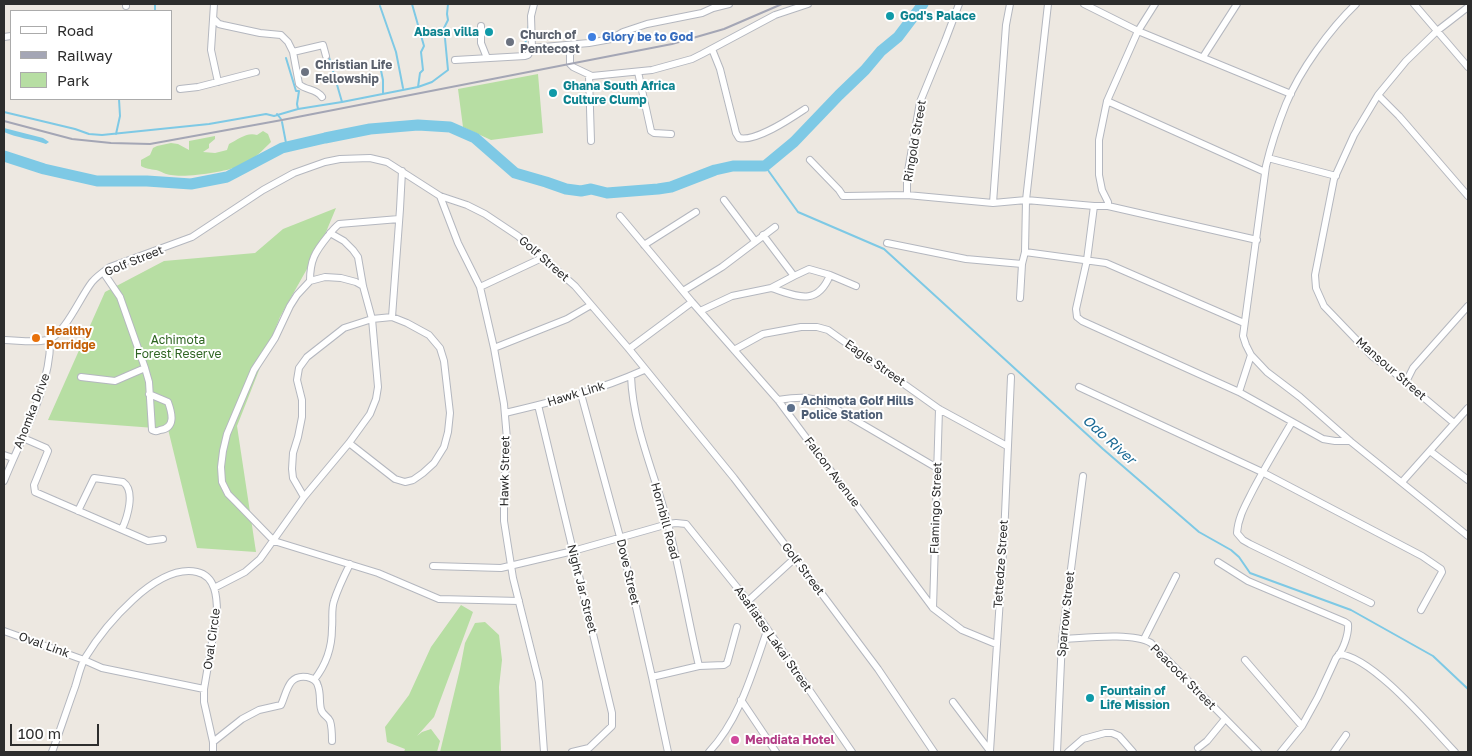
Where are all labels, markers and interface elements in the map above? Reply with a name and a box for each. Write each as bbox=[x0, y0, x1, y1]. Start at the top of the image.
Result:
place label: God's Palace bbox=[900, 9, 976, 23]
legend bbox=[10, 10, 172, 100]
marker: God's Palace bbox=[884, 10, 896, 22]
text: Road bbox=[57, 21, 94, 39]
place label: Abasa villa bbox=[414, 25, 479, 39]
marker: Abasa villa bbox=[483, 26, 495, 38]
place label: Church of Pentecost bbox=[520, 28, 580, 56]
place label: Glory be to God bbox=[602, 30, 693, 44]
marker: Glory be to God bbox=[586, 31, 598, 43]
marker: Church of Pentecost bbox=[504, 36, 516, 48]
text: Railway bbox=[57, 46, 113, 64]
place label: Christian Life Fellowship bbox=[315, 58, 392, 86]
marker: Christian Life Fellowship bbox=[299, 66, 311, 78]
text: Park bbox=[57, 71, 89, 89]
place label: Ghana South Africa Culture Clump bbox=[563, 79, 675, 107]
marker: Ghana South Africa Culture Clump bbox=[547, 87, 559, 99]
street label: Ringold Street bbox=[901, 99, 929, 183]
street label: Golf Street bbox=[516, 233, 572, 285]
street label: Golf Street bbox=[102, 243, 166, 279]
place label: Healthy Porridge bbox=[46, 324, 96, 352]
marker: Healthy Porridge bbox=[30, 332, 42, 344]
park label: Achimota Forest Reserve bbox=[135, 333, 221, 361]
street label: Mansour Street bbox=[1353, 335, 1429, 403]
street label: Eagle Street bbox=[842, 337, 908, 389]
street label: Ahomka Drive bbox=[11, 371, 53, 451]
street label: Hawk Link bbox=[545, 378, 607, 410]
place label: Achimota Golf Hills Police Station bbox=[801, 394, 914, 422]
marker: Achimota Golf Hills Police Station bbox=[785, 402, 797, 414]
water label: Odo River bbox=[1079, 412, 1139, 468]
street label: Falcon Avenue bbox=[801, 434, 863, 510]
street label: Hawk Street bbox=[497, 435, 513, 507]
street label: Flamingo Street bbox=[927, 462, 945, 554]
street label: Hornbill Road bbox=[648, 481, 682, 561]
street label: Tettedze Street bbox=[991, 519, 1011, 609]
street label: Dove Street bbox=[613, 538, 643, 606]
street label: Golf Street bbox=[779, 540, 827, 598]
street label: Night Jar Street bbox=[564, 543, 600, 635]
street label: Sparrow Street bbox=[1054, 570, 1078, 658]
street label: Asafiatse Lakai Street bbox=[731, 584, 815, 694]
street label: Oval Circle bbox=[201, 607, 223, 671]
street label: Oval Link bbox=[17, 629, 71, 661]
street label: Peacock Street bbox=[1147, 641, 1219, 713]
place label: Fountain of Life Mission bbox=[1100, 684, 1170, 712]
marker: Fountain of Life Mission bbox=[1084, 692, 1096, 704]
scale bar bbox=[12, 714, 101, 746]
text: 100 m bbox=[18, 724, 61, 742]
place label: Mendiata Hotel bbox=[745, 733, 835, 747]
marker: Mendiata Hotel bbox=[729, 734, 741, 746]

